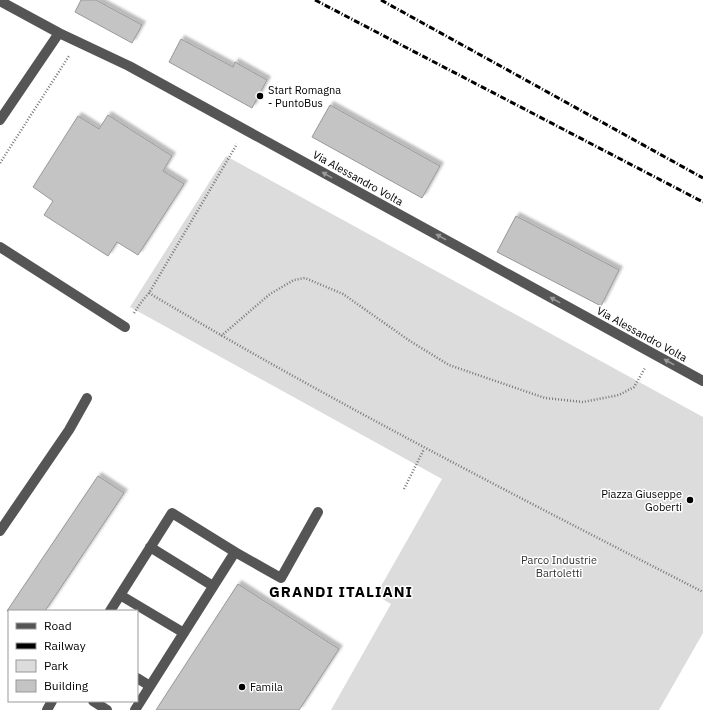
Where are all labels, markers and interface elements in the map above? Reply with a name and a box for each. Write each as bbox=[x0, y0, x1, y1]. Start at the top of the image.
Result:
place label: Start Romagna - PuntoBus bbox=[268, 83, 341, 110]
marker: Start Romagna - PuntoBus bbox=[255, 91, 265, 101]
street label: Via Alessandro Volta bbox=[310, 147, 406, 209]
one-way arrow bbox=[321, 171, 333, 178]
one-way arrow bbox=[435, 234, 447, 241]
one-way arrow bbox=[549, 296, 561, 303]
street label: Via Alessandro Volta bbox=[594, 303, 690, 365]
one-way arrow bbox=[663, 359, 675, 366]
place label: Piazza Giuseppe Goberti bbox=[601, 487, 682, 514]
marker: Piazza Giuseppe Goberti bbox=[685, 495, 695, 505]
park label: Parco Industrie Bartoletti bbox=[521, 553, 597, 580]
district label: GRANDI ITALIANI bbox=[269, 582, 413, 601]
legend bbox=[8, 610, 138, 702]
text: Road bbox=[44, 618, 72, 633]
text: Railway bbox=[44, 638, 86, 653]
text: Park bbox=[44, 658, 69, 673]
text: Building bbox=[44, 678, 89, 693]
place label: Famila bbox=[250, 680, 283, 694]
marker: Famila bbox=[237, 682, 247, 692]

